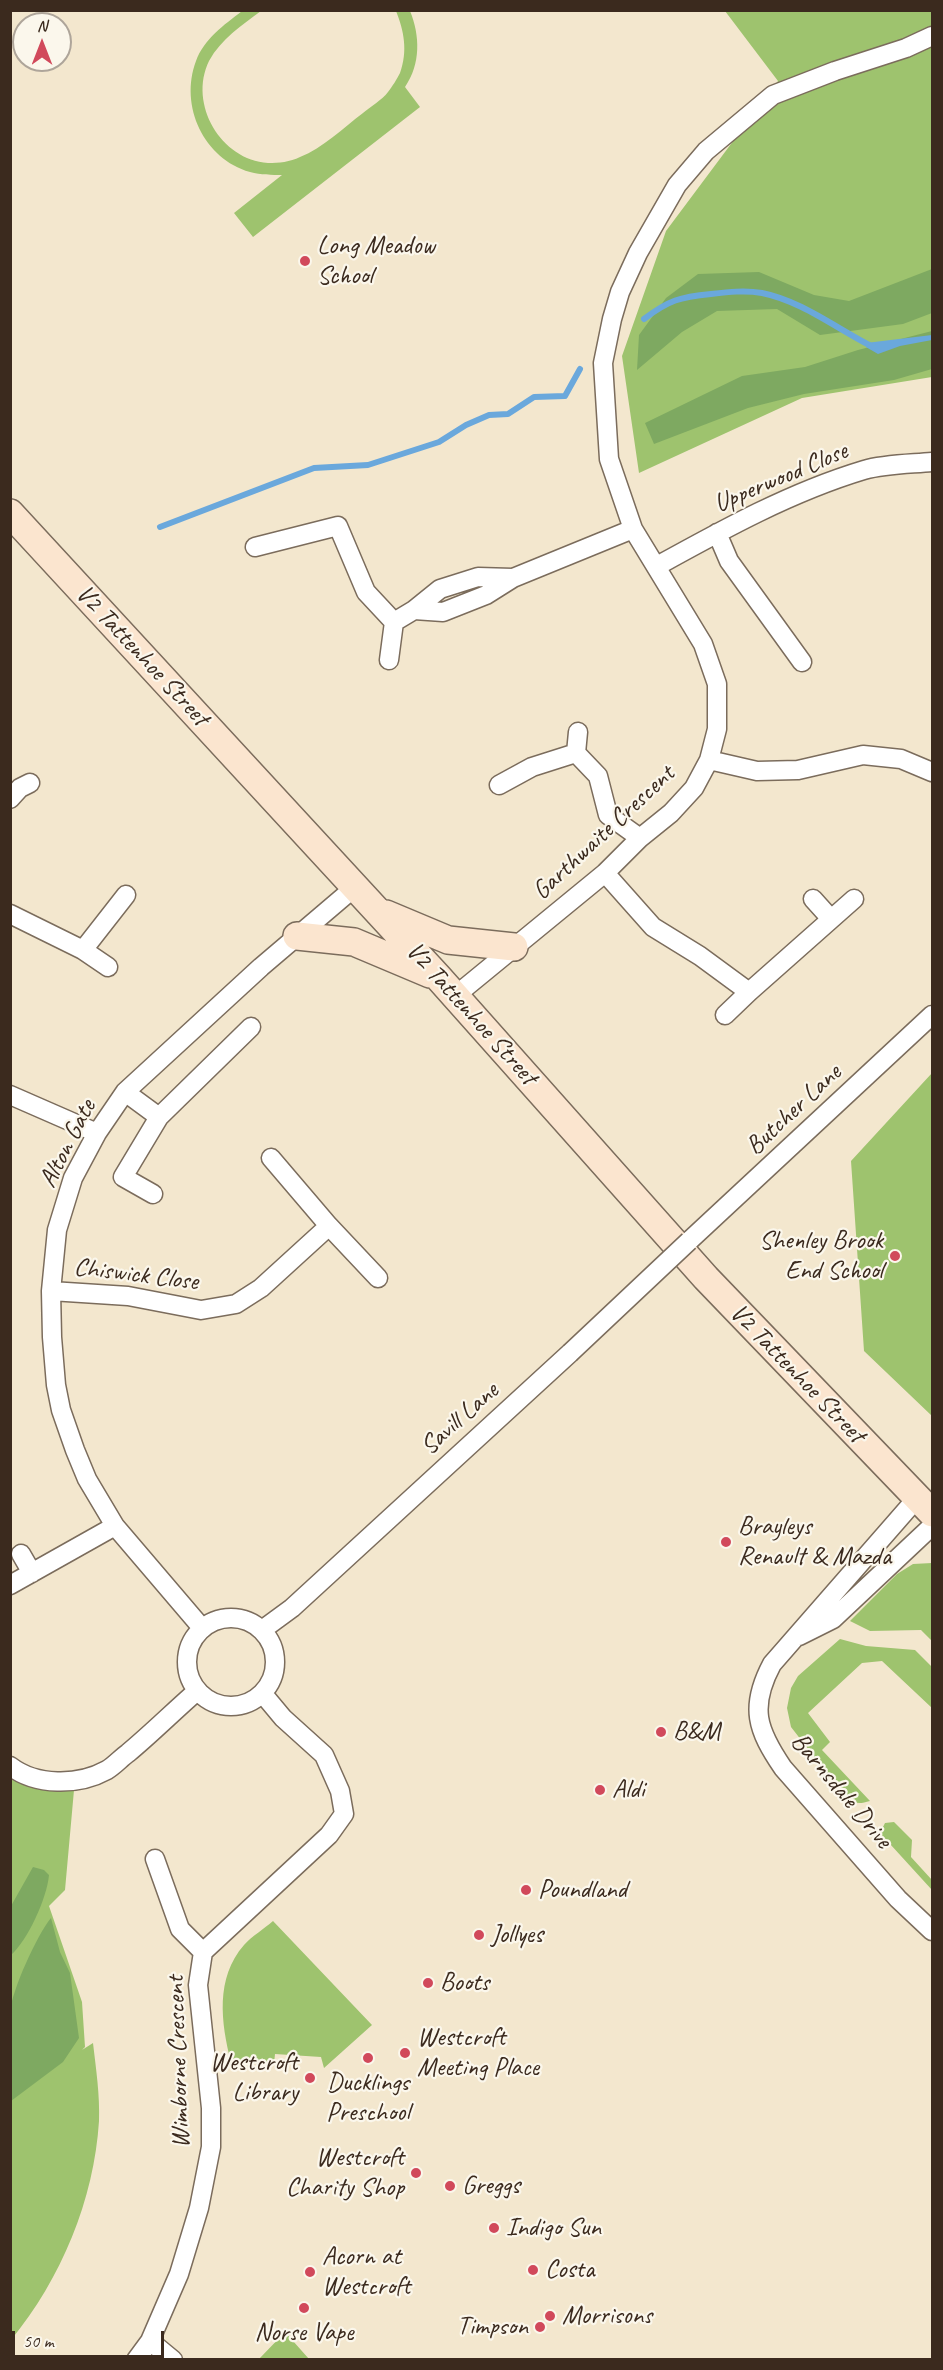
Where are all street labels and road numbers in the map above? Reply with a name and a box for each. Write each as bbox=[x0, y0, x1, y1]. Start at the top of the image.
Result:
street label: Upperwood Close bbox=[710, 436, 852, 520]
street label: V2 Tattenhoe Street bbox=[69, 579, 215, 733]
street label: Garthwaite Crescent bbox=[526, 759, 682, 907]
street label: V2 Tattenhoe Street bbox=[399, 936, 543, 1092]
street label: Butcher Lane bbox=[740, 1058, 848, 1162]
street label: Alton Gate bbox=[33, 1095, 103, 1193]
street label: Chiswick Close bbox=[72, 1252, 200, 1298]
street label: V2 Tattenhoe Street bbox=[723, 1298, 871, 1450]
street label: Savill Lane bbox=[415, 1376, 505, 1462]
street label: Barnsdale Drive bbox=[784, 1727, 898, 1855]
street label: Wimborne Crescent bbox=[160, 1975, 198, 2149]

